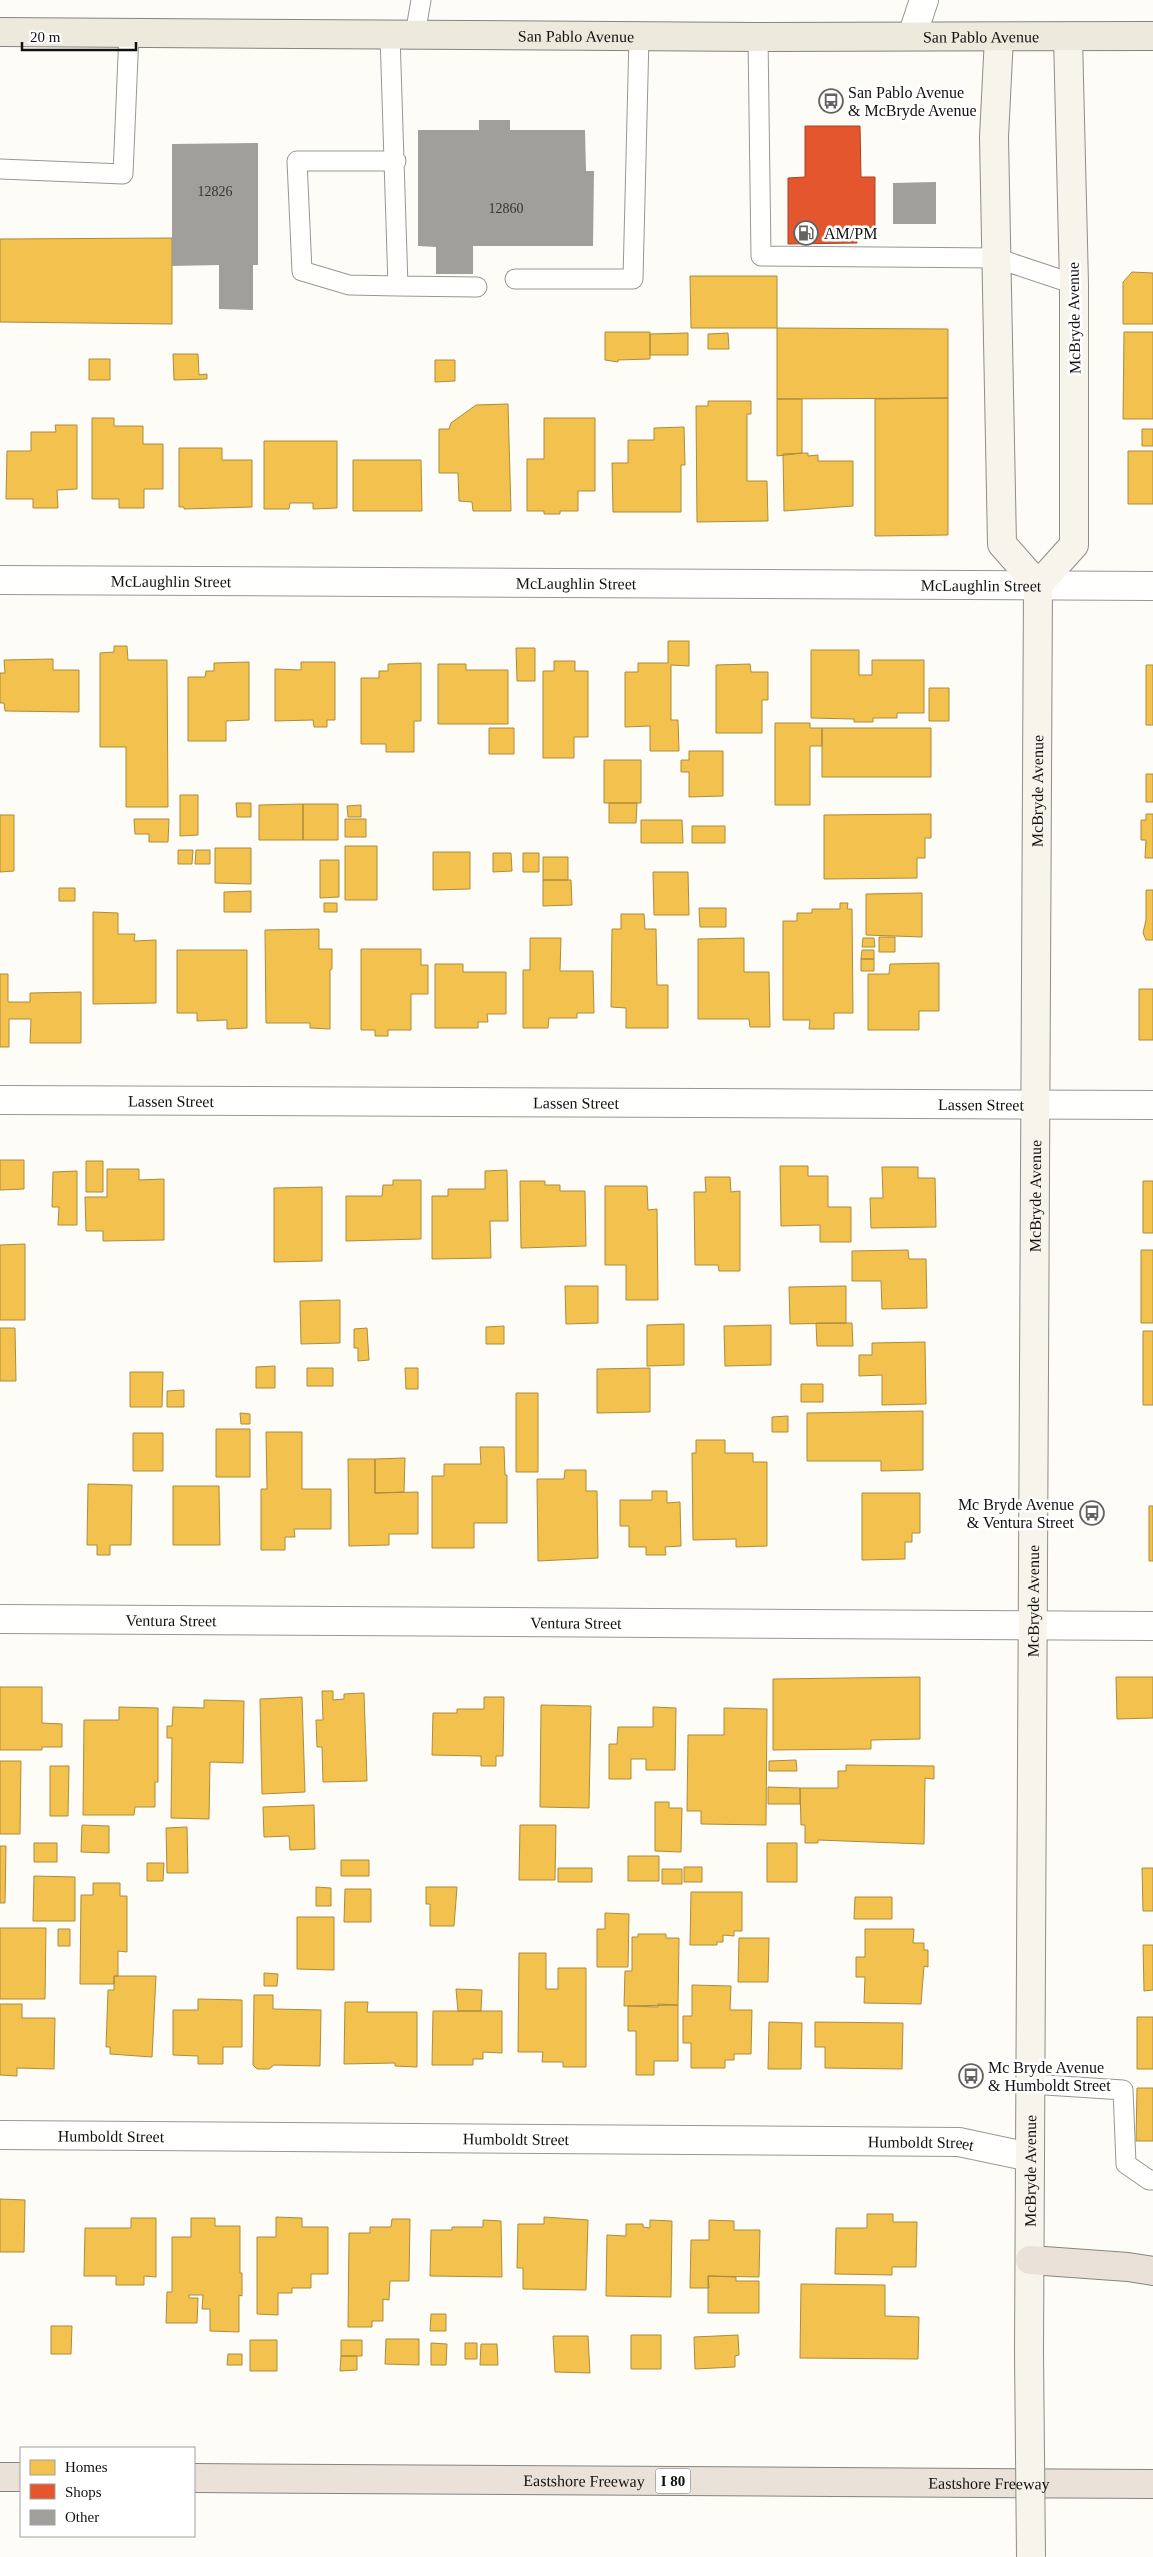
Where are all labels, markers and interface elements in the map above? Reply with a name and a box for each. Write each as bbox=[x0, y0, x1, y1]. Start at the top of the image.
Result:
scale bar bbox=[22, 20, 136, 52]
street label: San Pablo Avenue bbox=[518, 27, 634, 45]
street label: San Pablo Avenue bbox=[923, 28, 1039, 45]
text: 20 m bbox=[30, 29, 61, 45]
place label: San Pablo Avenue & McBryde Avenue bbox=[848, 84, 977, 120]
bus stop icon: San Pablo Avenue & McBryde Avenue bbox=[818, 88, 844, 114]
house number: 12826 bbox=[198, 184, 233, 199]
house number: 12860 bbox=[489, 201, 524, 216]
fuel station icon: AM/PM bbox=[793, 220, 819, 246]
place label: AM/PM bbox=[824, 225, 877, 242]
street label: McBryde Avenue bbox=[1065, 262, 1084, 374]
street label: McLaughlin Street bbox=[111, 572, 232, 590]
street label: McLaughlin Street bbox=[516, 574, 637, 592]
street label: McLaughlin Street bbox=[921, 576, 1042, 595]
street label: McBryde Avenue bbox=[1028, 735, 1046, 847]
street label: Lassen Street bbox=[128, 1092, 214, 1109]
street label: Lassen Street bbox=[533, 1094, 619, 1111]
street label: Lassen Street bbox=[938, 1096, 1024, 1113]
street label: McBryde Avenue bbox=[1026, 1140, 1044, 1252]
place label: Mc Bryde Avenue & Ventura Street bbox=[958, 1496, 1075, 1531]
bus stop icon: Mc Bryde Avenue & Ventura Street bbox=[1079, 1500, 1105, 1526]
street label: McBryde Avenue bbox=[1024, 1545, 1042, 1657]
street label: Ventura Street bbox=[125, 1611, 217, 1629]
street label: Ventura Street bbox=[530, 1614, 622, 1631]
place label: Mc Bryde Avenue & Humboldt Street bbox=[988, 2059, 1111, 2094]
bus stop icon: Mc Bryde Avenue & Humboldt Street bbox=[958, 2063, 984, 2089]
street label: McBryde Avenue bbox=[1021, 2115, 1039, 2227]
street label: Humboldt Street bbox=[58, 2127, 165, 2145]
street label: Humboldt Street bbox=[463, 2130, 570, 2148]
street label: Humboldt Street bbox=[868, 2133, 976, 2154]
legend bbox=[20, 2447, 195, 2537]
text: Homes bbox=[65, 2459, 108, 2475]
road number: I 80 bbox=[656, 2468, 690, 2494]
street label: Eastshore Freeway bbox=[523, 2472, 645, 2490]
street label: Eastshore Freeway bbox=[928, 2474, 1050, 2493]
text: Shops bbox=[65, 2484, 102, 2500]
text: Other bbox=[65, 2509, 99, 2525]

